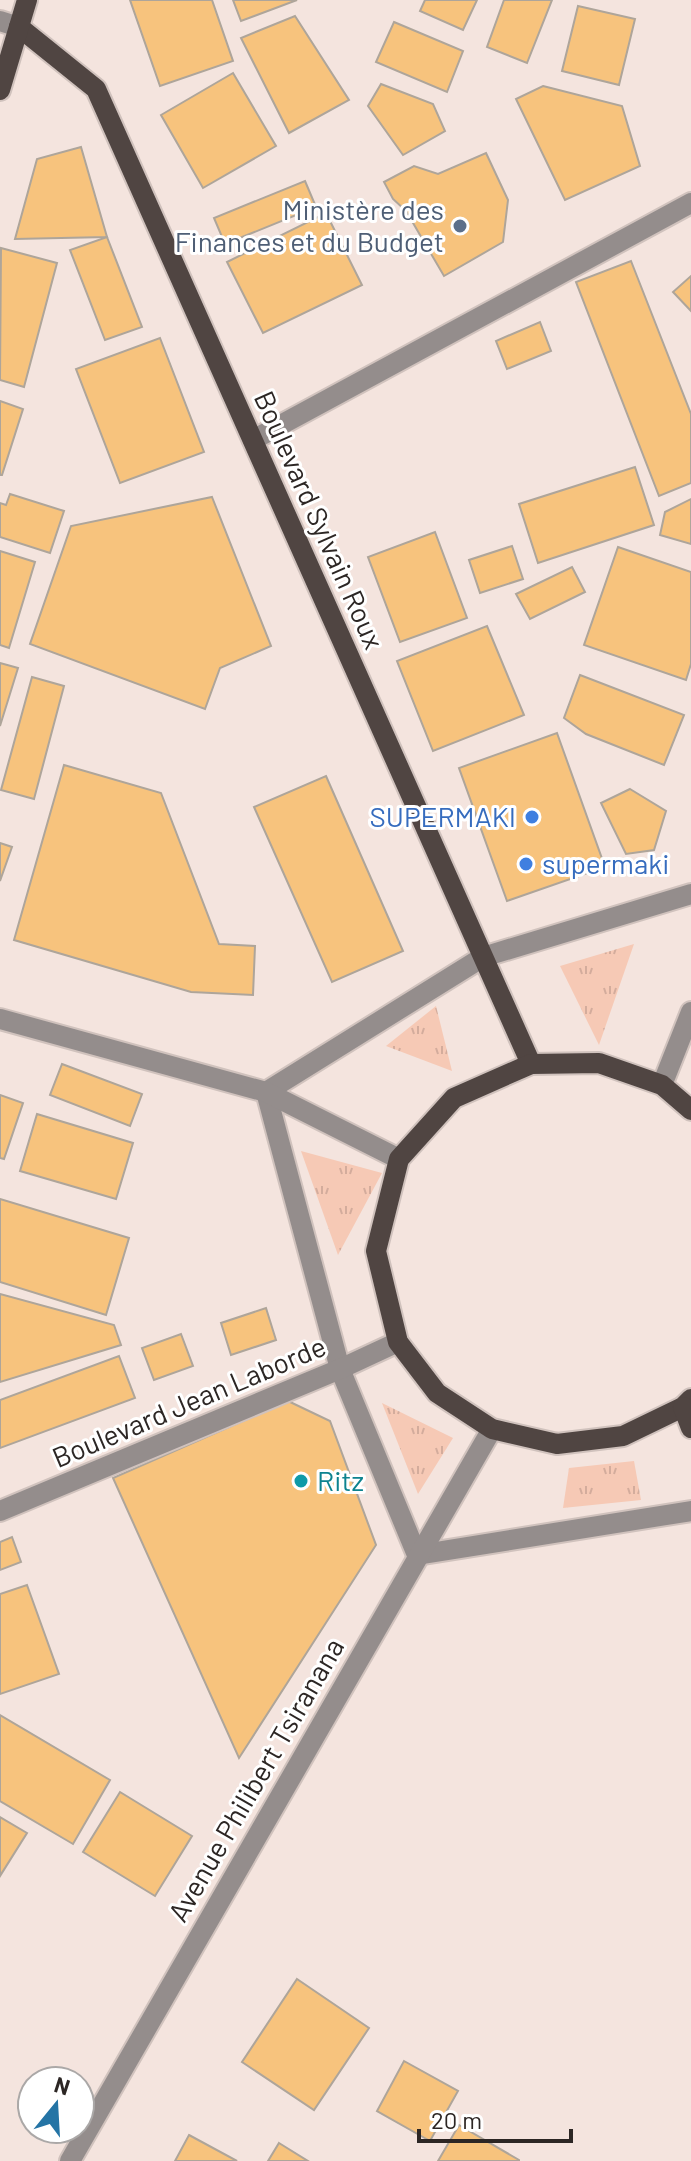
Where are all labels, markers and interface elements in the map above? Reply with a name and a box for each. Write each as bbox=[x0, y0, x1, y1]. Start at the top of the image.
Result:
place label: Ministère des Finances et du Budget bbox=[175, 192, 444, 258]
marker: Ministère des Finances et du Budget bbox=[451, 217, 469, 235]
street label: Boulevard Sylvain Roux bbox=[248, 385, 392, 654]
place label: SUPERMAKI bbox=[369, 799, 516, 833]
marker: SUPERMAKI bbox=[523, 808, 541, 826]
place label: supermaki bbox=[542, 846, 670, 880]
marker: supermaki bbox=[517, 855, 535, 873]
street label: Boulevard Jean Laborde bbox=[47, 1328, 330, 1474]
place label: Ritz bbox=[317, 1463, 364, 1497]
marker: Ritz bbox=[292, 1472, 310, 1490]
street label: Avenue Philibert Tsiranana bbox=[160, 1632, 350, 1927]
north arrow bbox=[16, 2065, 96, 2145]
text: N bbox=[52, 2070, 73, 2100]
scale bar bbox=[419, 2093, 571, 2143]
text: 20 m bbox=[431, 2105, 482, 2134]

